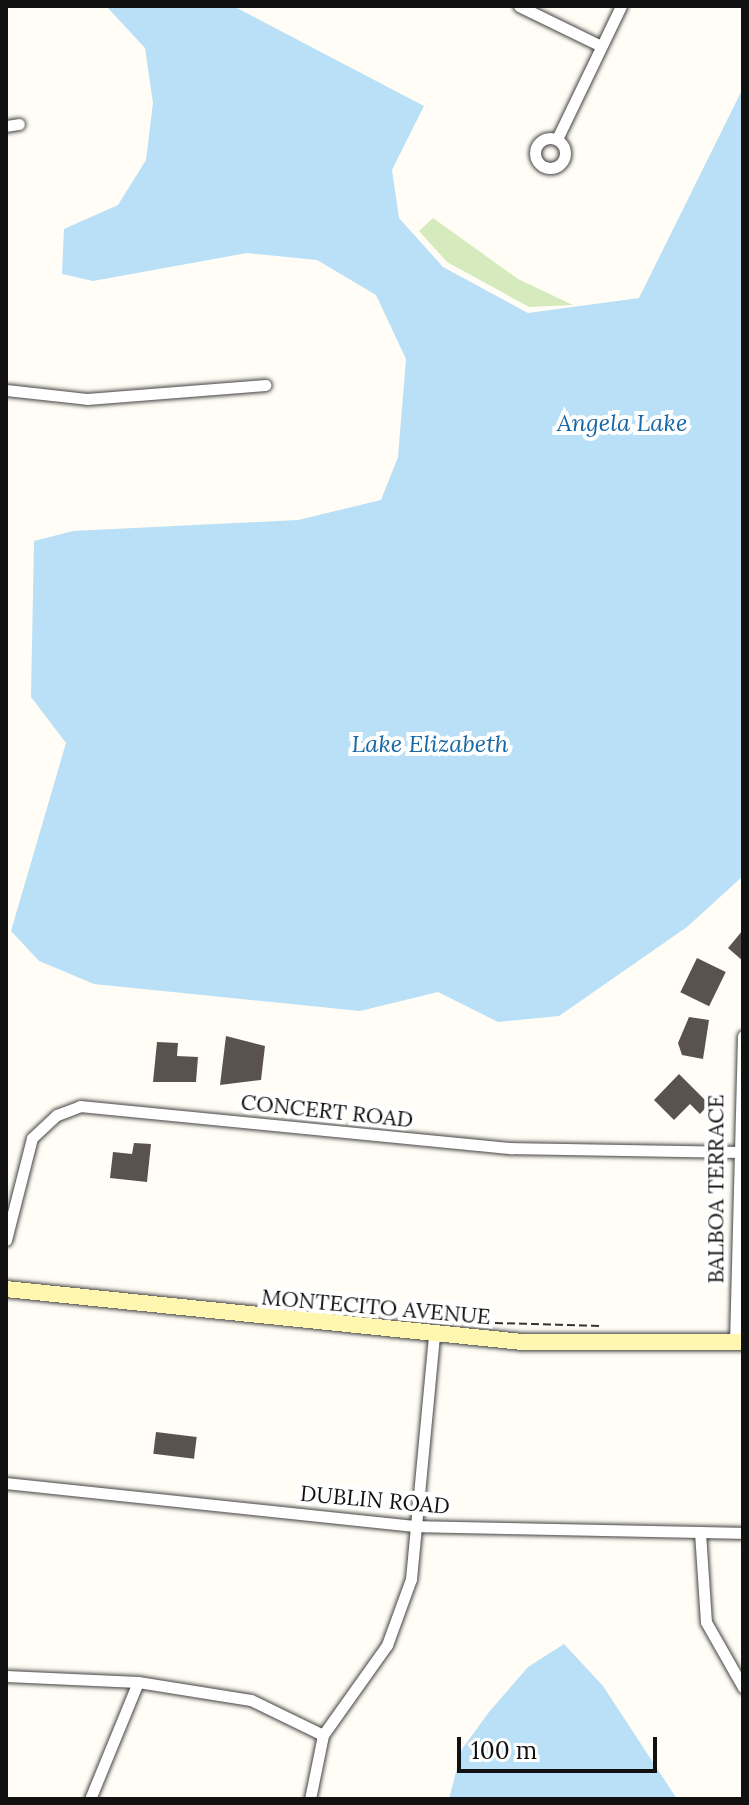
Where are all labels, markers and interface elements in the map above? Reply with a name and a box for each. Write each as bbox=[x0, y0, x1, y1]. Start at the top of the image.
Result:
water label: Angela Lake bbox=[557, 409, 687, 437]
water label: Lake Elizabeth bbox=[351, 730, 509, 758]
street label: CONCERT ROAD bbox=[239, 1089, 415, 1133]
street label: BALBOA TERRACE bbox=[703, 1094, 729, 1284]
street label: MONTECITO AVENUE bbox=[260, 1284, 492, 1330]
street label: DUBLIN ROAD bbox=[299, 1480, 451, 1520]
scale bar bbox=[461, 1721, 661, 1771]
text: 100 m bbox=[471, 1735, 537, 1766]

